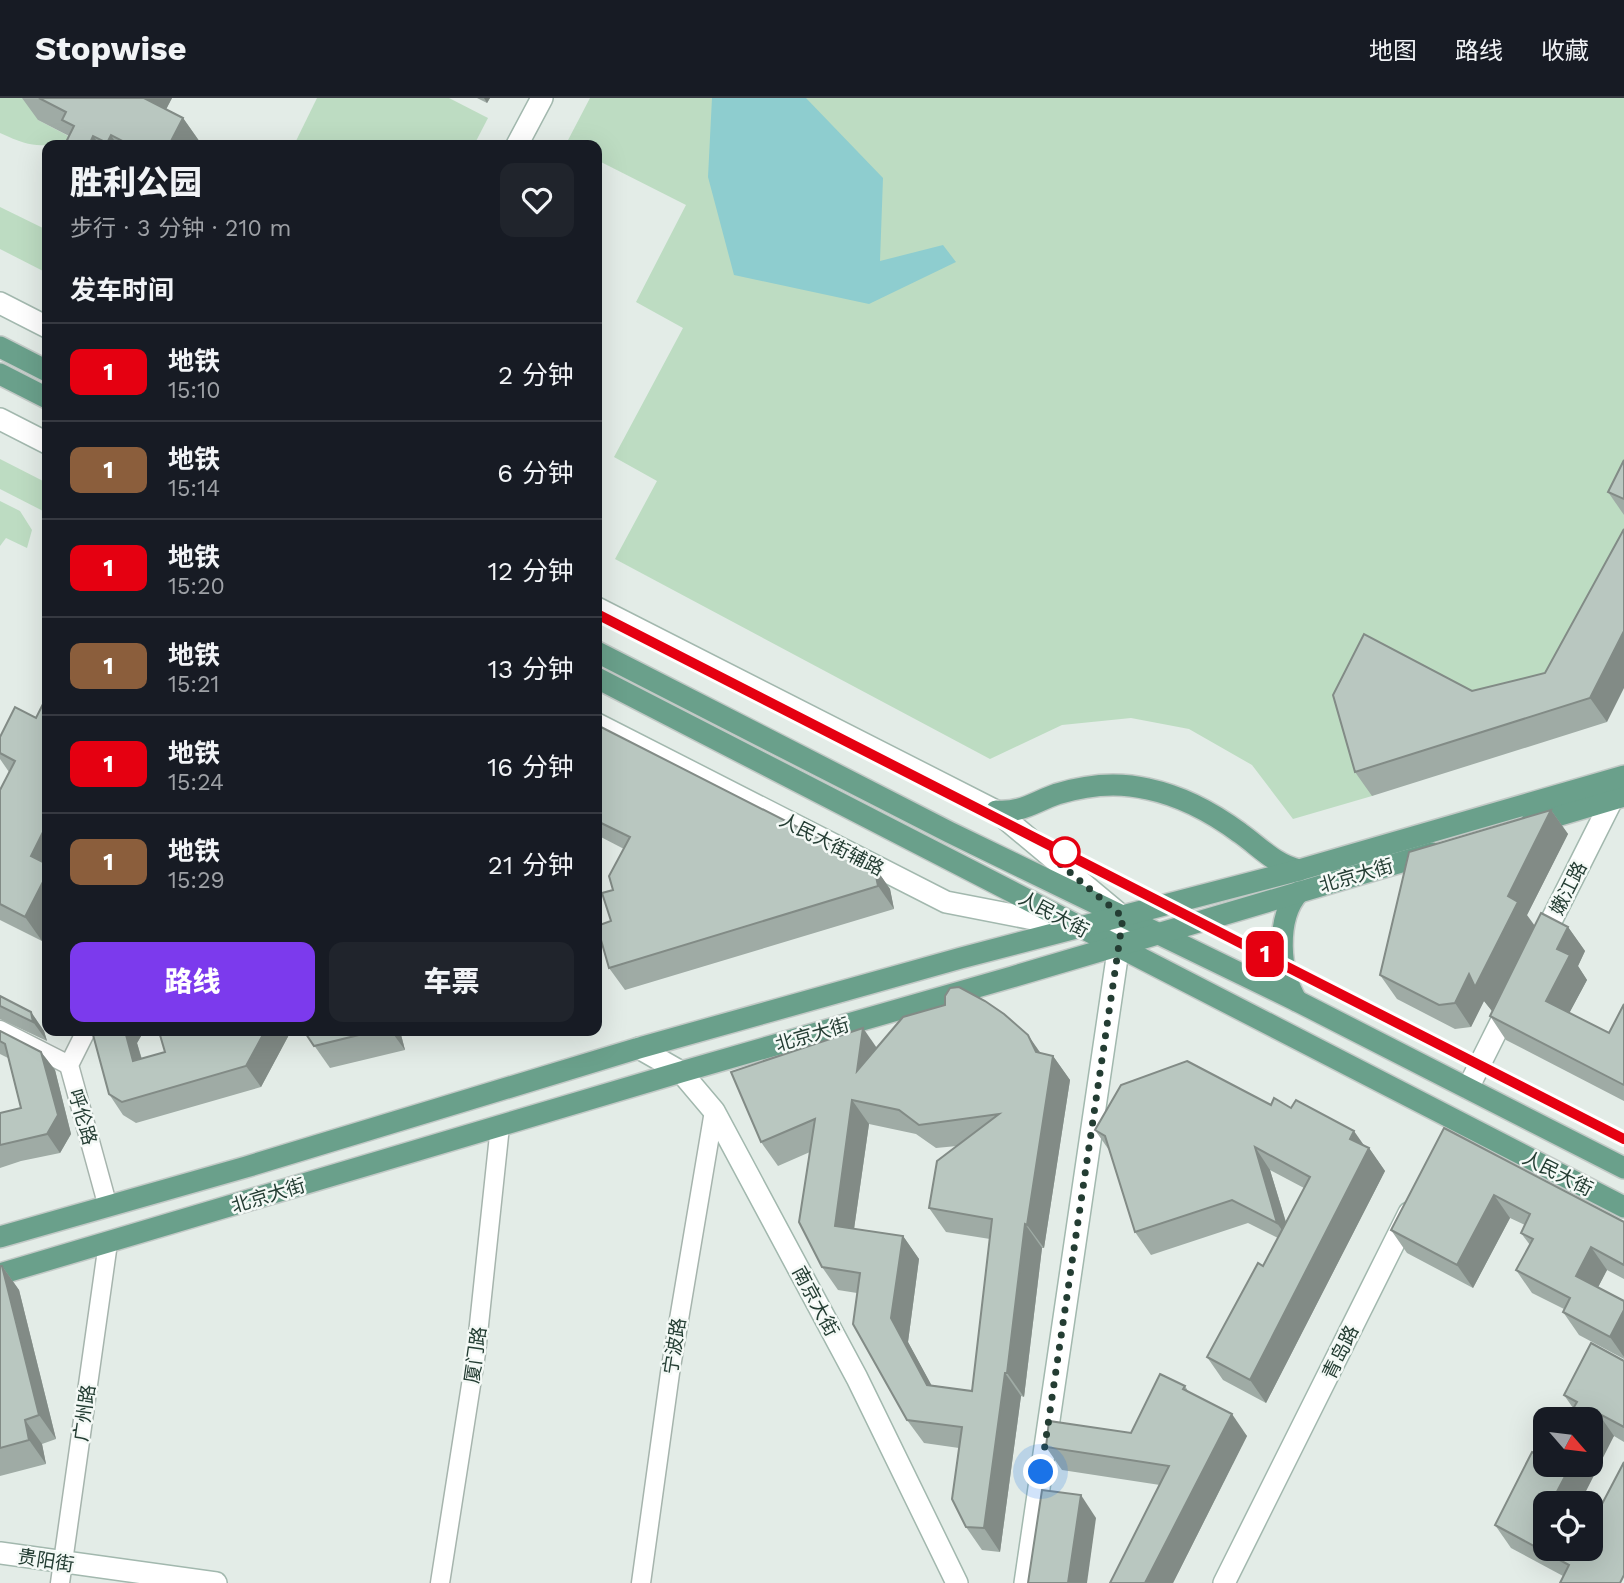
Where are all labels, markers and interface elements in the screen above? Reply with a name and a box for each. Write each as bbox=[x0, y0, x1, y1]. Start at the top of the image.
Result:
text: Stopwise bbox=[35, 29, 187, 68]
text: 地图 bbox=[1369, 37, 1417, 65]
text: 路线 bbox=[1455, 37, 1503, 65]
text: 收藏 bbox=[1541, 37, 1589, 65]
text: 胜利公园 bbox=[70, 163, 202, 202]
button: heart bbox=[500, 163, 574, 237]
text: 步行 · 3 分钟 · 210 m bbox=[70, 215, 291, 242]
text: 发车时间 bbox=[70, 275, 174, 305]
text: 地铁 bbox=[168, 346, 220, 376]
text: 1 bbox=[103, 358, 114, 386]
text: 2 分钟 bbox=[498, 360, 574, 390]
text: 15:10 bbox=[168, 377, 220, 404]
text: 地铁 bbox=[168, 444, 220, 474]
text: 1 bbox=[103, 456, 114, 484]
text: 6 分钟 bbox=[497, 458, 574, 488]
text: 15:14 bbox=[168, 475, 220, 502]
text: 地铁 bbox=[168, 542, 220, 572]
text: 1 bbox=[103, 554, 114, 582]
text: 12 分钟 bbox=[488, 556, 574, 586]
text: 15:20 bbox=[168, 573, 225, 600]
text: 地铁 bbox=[168, 640, 220, 670]
text: 1 bbox=[103, 652, 114, 680]
text: 13 分钟 bbox=[488, 654, 574, 684]
text: 15:21 bbox=[168, 671, 220, 698]
text: 地铁 bbox=[168, 738, 220, 768]
text: 1 bbox=[103, 750, 114, 778]
text: 16 分钟 bbox=[487, 752, 574, 782]
text: 15:24 bbox=[168, 769, 224, 796]
street label: 人民大街辅路 bbox=[776, 808, 888, 881]
text: 地铁 bbox=[168, 836, 220, 866]
unlabelled marker bbox=[1050, 837, 1080, 867]
text: 1 bbox=[103, 848, 114, 876]
text: 21 分钟 bbox=[488, 850, 574, 880]
street label: 北京大街 bbox=[1316, 854, 1396, 897]
street label: 嫩江路 bbox=[1545, 858, 1592, 919]
text: 15:29 bbox=[168, 867, 225, 894]
street label: 人民大街 bbox=[1015, 886, 1093, 942]
line badge: 1 bbox=[1242, 931, 1288, 977]
text: 1 bbox=[1260, 940, 1270, 968]
button: 路线 bbox=[70, 942, 315, 1022]
button: 车票 bbox=[329, 942, 574, 1022]
street label: 北京大街 bbox=[772, 1013, 852, 1056]
street label: 呼伦路 bbox=[64, 1087, 101, 1148]
street label: 人民大街 bbox=[1519, 1146, 1597, 1201]
street label: 北京大街 bbox=[228, 1173, 308, 1218]
street label: 南京大街 bbox=[788, 1262, 844, 1340]
street label: 宁波路 bbox=[659, 1316, 690, 1376]
street label: 青岛路 bbox=[1318, 1322, 1363, 1383]
street label: 厦门路 bbox=[460, 1325, 491, 1385]
street label: 广州路 bbox=[69, 1383, 100, 1443]
north arrow bbox=[1533, 1407, 1603, 1477]
map controls bbox=[1533, 1407, 1603, 1561]
your location bbox=[1023, 1454, 1058, 1489]
button: locate bbox=[1533, 1491, 1603, 1561]
street label: 贵阳街 bbox=[16, 1545, 76, 1576]

